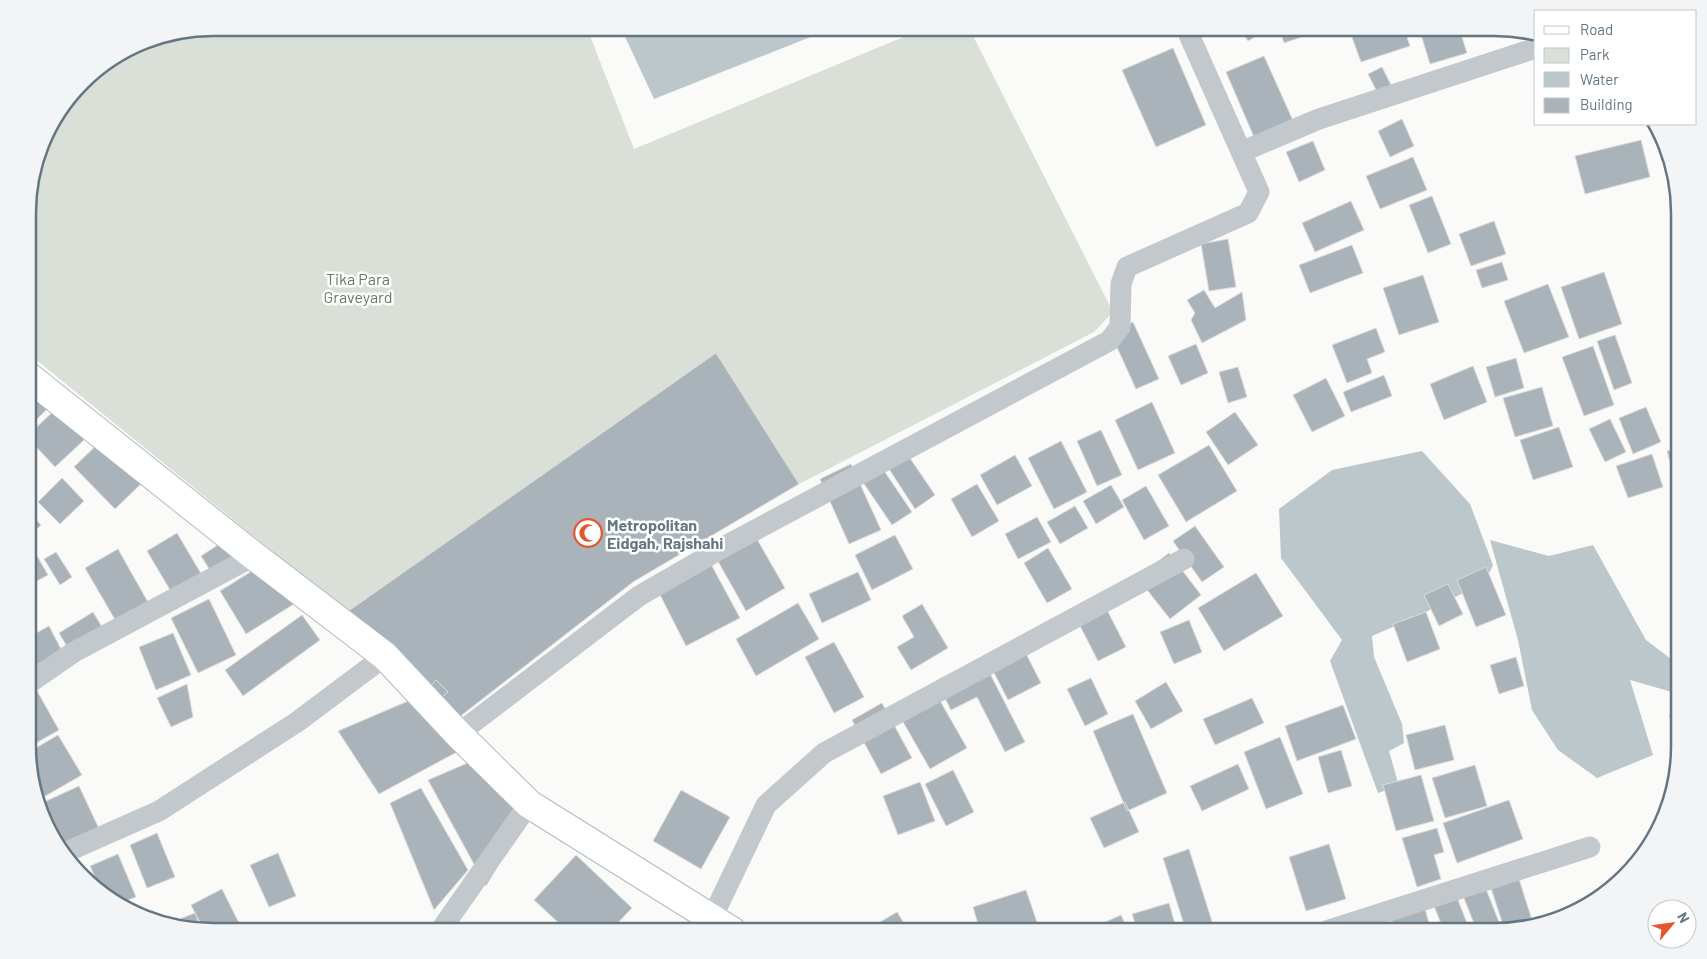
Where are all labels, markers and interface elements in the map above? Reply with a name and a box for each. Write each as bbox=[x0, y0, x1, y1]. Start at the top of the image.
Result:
legend bbox=[1534, 10, 1697, 125]
text: Road bbox=[1580, 20, 1613, 38]
text: Park bbox=[1580, 45, 1610, 63]
text: Water bbox=[1580, 70, 1619, 88]
text: Building bbox=[1580, 95, 1633, 113]
park label: Tika Para Graveyard bbox=[323, 269, 393, 306]
place label: Metropolitan Eidgah, Rajshahi bbox=[607, 515, 723, 552]
mosque icon: Metropolitan Eidgah, Rajshahi bbox=[573, 518, 603, 548]
north arrow bbox=[1647, 899, 1697, 949]
text: N bbox=[1674, 909, 1693, 926]

